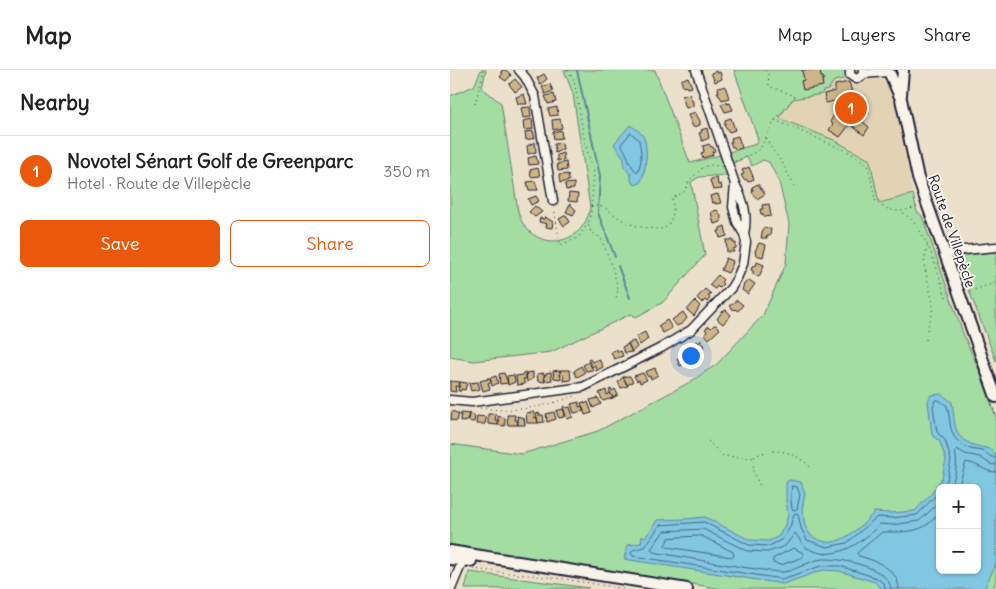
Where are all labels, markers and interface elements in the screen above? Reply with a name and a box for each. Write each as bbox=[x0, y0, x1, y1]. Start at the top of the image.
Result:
text: Map bbox=[25, 20, 72, 50]
text: Map bbox=[777, 23, 812, 46]
text: Layers bbox=[840, 23, 896, 46]
text: Share bbox=[924, 23, 971, 46]
text: Nearby bbox=[20, 89, 90, 116]
pin: 1 bbox=[835, 89, 867, 127]
text: Novotel Sénart Golf de Greenparc bbox=[67, 149, 353, 173]
text: 1 bbox=[33, 161, 39, 181]
text: 350 m bbox=[383, 161, 430, 181]
street label: Route de Villepècle bbox=[924, 172, 980, 290]
text: Hotel · Route de Villepècle bbox=[67, 173, 251, 193]
button: Save bbox=[20, 220, 220, 267]
button: Share bbox=[230, 220, 430, 267]
your location bbox=[678, 343, 704, 369]
map controls bbox=[936, 484, 981, 574]
button: + bbox=[936, 484, 981, 529]
button: − bbox=[936, 529, 981, 574]

